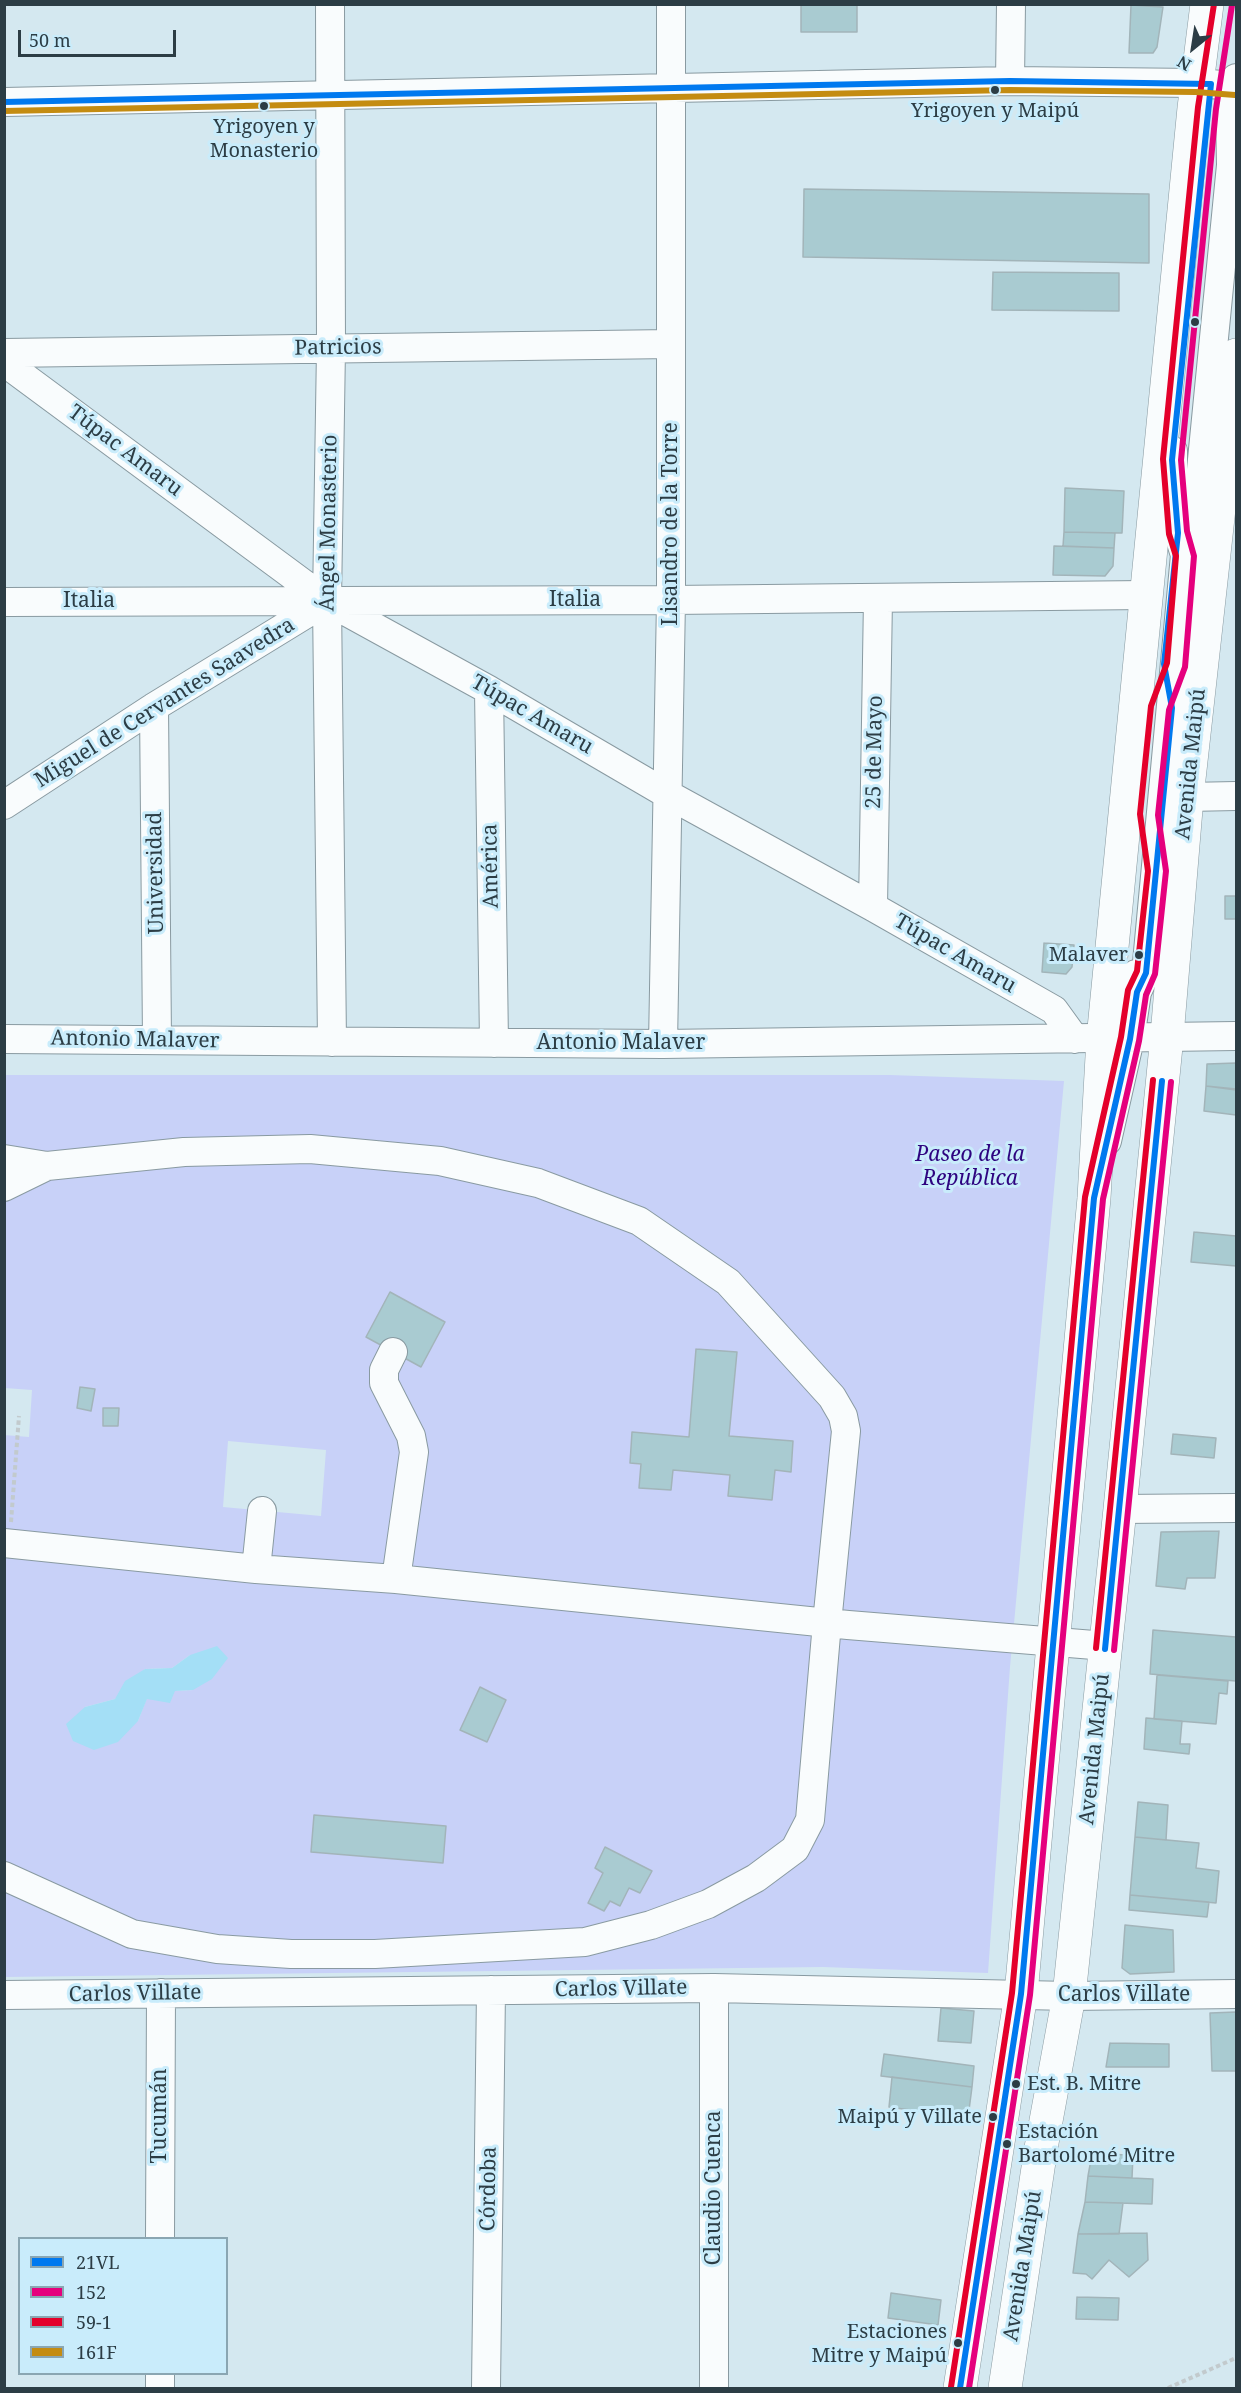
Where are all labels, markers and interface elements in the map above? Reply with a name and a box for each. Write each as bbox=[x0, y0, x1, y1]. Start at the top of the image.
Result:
scale bar bbox=[21, 18, 178, 56]
north arrow bbox=[1163, 18, 1223, 78]
text: 50 m bbox=[29, 28, 71, 52]
text: N bbox=[1173, 51, 1195, 76]
marker: Yrigoyen y Maipú bbox=[989, 84, 1001, 96]
place label: Yrigoyen y Maipú bbox=[911, 99, 1079, 123]
marker: Yrigoyen y Monasterio bbox=[258, 100, 270, 112]
place label: Yrigoyen y Monasterio bbox=[210, 115, 318, 162]
unlabelled marker bbox=[1189, 316, 1201, 328]
street label: Patricios bbox=[294, 335, 382, 361]
street label: Túpac Amaru bbox=[63, 400, 187, 502]
street label: Lisandro de la Torre bbox=[658, 422, 684, 626]
street label: Ángel Monasterio bbox=[315, 434, 343, 612]
street label: Italia bbox=[549, 587, 601, 613]
street label: Italia bbox=[63, 588, 115, 614]
street label: Miguel de Cervantes Saavedra bbox=[30, 612, 300, 794]
street label: Túpac Amaru bbox=[467, 670, 597, 760]
street label: Avenida Maipú bbox=[1171, 687, 1211, 841]
street label: 25 de Mayo bbox=[861, 695, 889, 809]
street label: Universidad bbox=[142, 812, 170, 934]
street label: América bbox=[478, 823, 504, 909]
street label: Túpac Amaru bbox=[890, 909, 1020, 999]
place label: Malaver bbox=[1049, 943, 1128, 967]
marker: Malaver bbox=[1133, 949, 1145, 961]
street label: Antonio Malaver bbox=[50, 1026, 220, 1054]
street label: Antonio Malaver bbox=[537, 1030, 705, 1056]
park label: Paseo de la República bbox=[915, 1142, 1025, 1192]
street label: Avenida Maipú bbox=[1075, 1672, 1115, 1826]
street label: Carlos Villate bbox=[555, 1975, 687, 2003]
street label: Carlos Villate bbox=[69, 1980, 201, 2008]
street label: Carlos Villate bbox=[1058, 1982, 1190, 2008]
street label: Tucumán bbox=[147, 2068, 173, 2164]
place label: Est. B. Mitre bbox=[1027, 2072, 1141, 2096]
marker: Est. B. Mitre bbox=[1010, 2078, 1022, 2090]
place label: Maipú y Villate bbox=[838, 2105, 982, 2129]
street label: Claudio Cuenca bbox=[701, 2111, 727, 2265]
marker: Maipú y Villate bbox=[987, 2111, 999, 2123]
place label: Estación Bartolomé Mitre bbox=[1018, 2120, 1175, 2167]
marker: Estación Bartolomé Mitre bbox=[1001, 2138, 1013, 2150]
street label: Córdoba bbox=[476, 2146, 502, 2232]
street label: Avenida Maipú bbox=[999, 2189, 1047, 2343]
legend bbox=[18, 2237, 228, 2375]
text: 21VL bbox=[76, 2250, 120, 2274]
text: 152 bbox=[76, 2280, 106, 2304]
text: 59-1 bbox=[76, 2310, 112, 2334]
place label: Estaciones Mitre y Maipú bbox=[812, 2320, 947, 2367]
marker: Estaciones Mitre y Maipú bbox=[952, 2337, 964, 2349]
text: 161F bbox=[76, 2340, 117, 2364]

